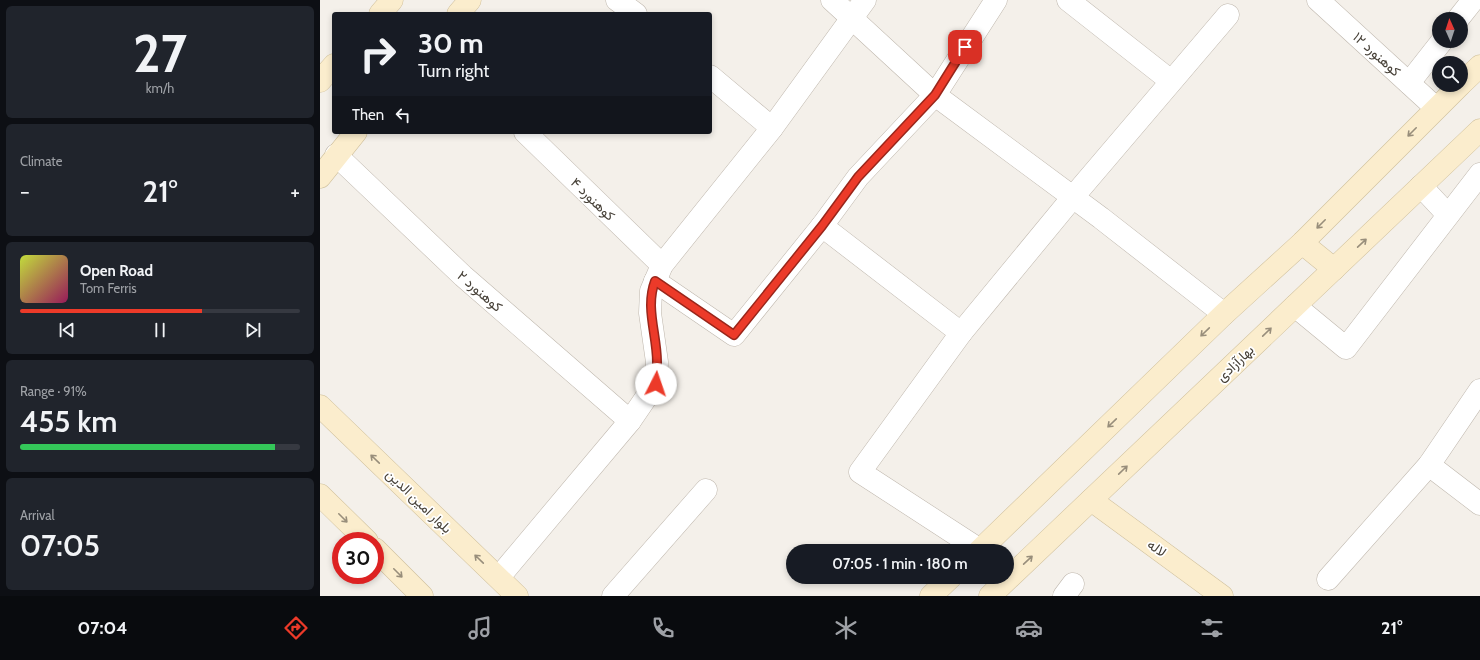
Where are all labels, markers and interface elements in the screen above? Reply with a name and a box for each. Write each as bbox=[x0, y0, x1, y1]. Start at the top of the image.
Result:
north arrow bbox=[1432, 12, 1468, 48]
map controls bbox=[1432, 12, 1468, 92]
text: 27 bbox=[133, 22, 187, 85]
text: 30 m bbox=[418, 26, 484, 60]
icon: right bbox=[352, 28, 404, 80]
street label: کوهنورد ۱۲ bbox=[1349, 28, 1405, 80]
pin bbox=[948, 30, 982, 64]
icon: arrive bbox=[954, 36, 976, 58]
button: search bbox=[1432, 56, 1468, 92]
text: Turn right bbox=[418, 60, 489, 82]
text: km/h bbox=[146, 80, 174, 96]
icon: left bbox=[392, 104, 414, 126]
text: Then bbox=[352, 106, 384, 124]
one-way arrow bbox=[1407, 127, 1417, 137]
text: Climate bbox=[20, 153, 62, 169]
text: 21° bbox=[142, 173, 178, 210]
street label: کوهنورد ۴ bbox=[567, 174, 619, 224]
text: − bbox=[20, 178, 30, 205]
text: + bbox=[290, 178, 300, 205]
one-way arrow bbox=[1316, 219, 1326, 229]
one-way arrow bbox=[1357, 238, 1367, 248]
text: Open Road bbox=[80, 262, 153, 280]
street label: کوهنورد ۲ bbox=[454, 266, 506, 316]
text: Tom Ferris bbox=[80, 280, 137, 296]
icon: previous bbox=[56, 319, 78, 341]
icon: pause bbox=[149, 319, 171, 341]
icon: next bbox=[242, 319, 264, 341]
one-way arrow bbox=[1200, 327, 1210, 337]
one-way arrow bbox=[1262, 328, 1273, 337]
street label: بهارآزادی bbox=[1212, 341, 1258, 385]
position arrow bbox=[635, 363, 677, 405]
text: Range · 91% bbox=[20, 383, 87, 399]
text: 455 km bbox=[20, 403, 118, 440]
one-way arrow bbox=[1107, 418, 1117, 427]
one-way arrow bbox=[370, 454, 380, 464]
street label: بلوار امین الدین bbox=[382, 465, 456, 537]
one-way arrow bbox=[1117, 466, 1128, 475]
text: Arrival bbox=[20, 507, 55, 523]
one-way arrow bbox=[338, 513, 348, 523]
text: 07:05 bbox=[20, 527, 100, 564]
speed limit sign: 30 bbox=[332, 532, 384, 584]
street label: لاله bbox=[1144, 535, 1170, 561]
one-way arrow bbox=[474, 554, 484, 563]
text: 07:05 · 1 min · 180 m bbox=[832, 555, 968, 573]
one-way arrow bbox=[1023, 555, 1033, 564]
one-way arrow bbox=[394, 568, 403, 578]
icon: directions bbox=[282, 614, 310, 642]
icon: music bbox=[466, 614, 494, 642]
icon: phone bbox=[649, 614, 677, 642]
icon: climate bbox=[832, 614, 860, 642]
icon: car bbox=[1015, 614, 1043, 642]
icon: filters bbox=[1198, 614, 1226, 642]
text: 07:04 bbox=[78, 617, 127, 639]
text: 21° bbox=[1381, 617, 1402, 639]

